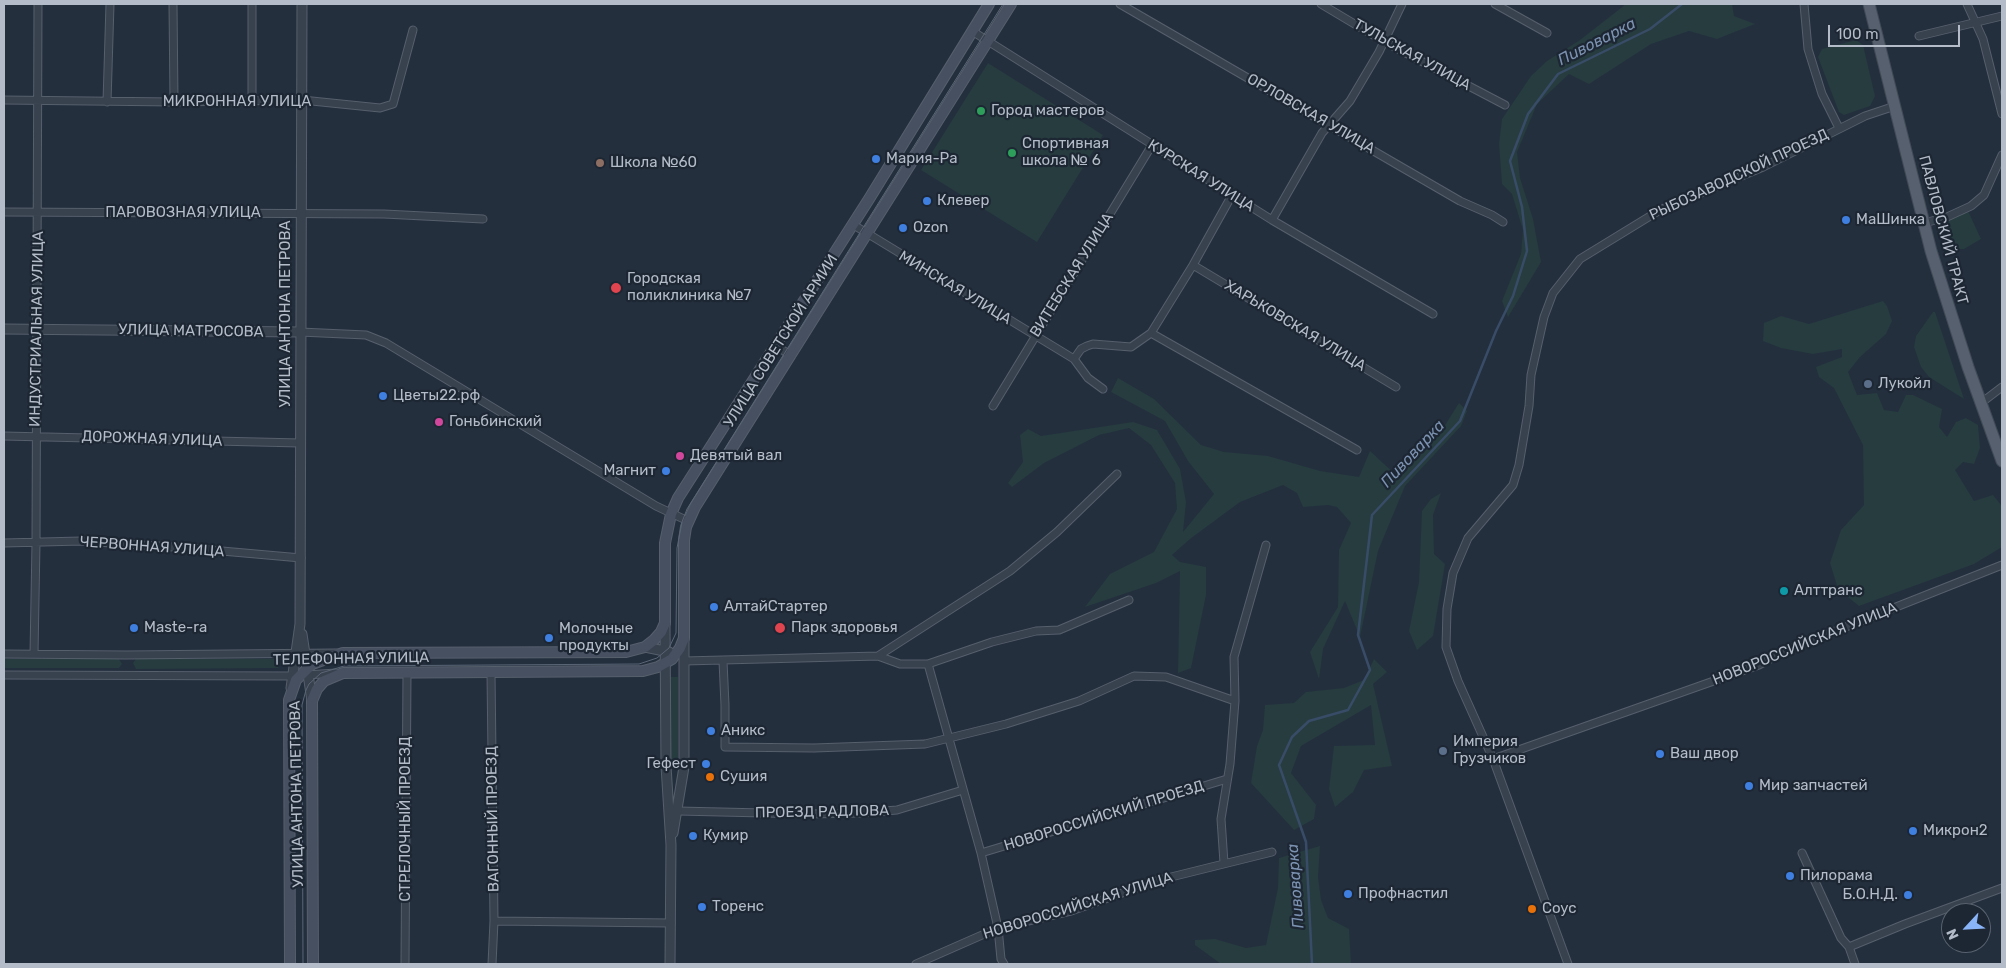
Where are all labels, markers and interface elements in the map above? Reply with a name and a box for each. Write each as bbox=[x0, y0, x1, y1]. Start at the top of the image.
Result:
water label: Пивоварка bbox=[1555, 14, 1639, 70]
street label: ТУЛЬСКАЯ УЛИЦА bbox=[1350, 15, 1474, 95]
scale bar bbox=[1831, 15, 1964, 47]
text: 100 m bbox=[1836, 25, 1878, 43]
street label: ОРЛОВСКАЯ УЛИЦА bbox=[1244, 70, 1378, 158]
street label: МИКРОННАЯ УЛИЦА bbox=[163, 93, 311, 111]
place label: Город мастеров bbox=[991, 102, 1105, 120]
marker: Город мастеров bbox=[975, 105, 987, 117]
street label: РЫБОЗАВОДСКОЙ ПРОЕЗД bbox=[1647, 126, 1831, 224]
place label: Спортивная школа № 6 bbox=[1022, 135, 1109, 170]
street label: КУРСКАЯ УЛИЦА bbox=[1144, 136, 1258, 216]
marker: Спортивная школа № 6 bbox=[1006, 147, 1018, 159]
place label: Мария-Ра bbox=[886, 150, 958, 168]
marker: Мария-Ра bbox=[870, 153, 882, 165]
street label: ПАВЛОВСКИЙ ТРАКТ bbox=[1914, 153, 1972, 307]
place label: Школа №60 bbox=[610, 154, 697, 172]
marker: Школа №60 bbox=[594, 157, 606, 169]
place label: Клевер bbox=[937, 192, 989, 210]
marker: Клевер bbox=[921, 195, 933, 207]
street label: ПАРОВОЗНАЯ УЛИЦА bbox=[105, 204, 261, 222]
street label: ВИТЕБСКАЯ УЛИЦА bbox=[1027, 210, 1117, 340]
place label: МаШинка bbox=[1856, 211, 1925, 229]
marker: МаШинка bbox=[1840, 214, 1852, 226]
place label: Ozon bbox=[913, 219, 948, 237]
street label: УЛИЦА АНТОНА ПЕТРОВА bbox=[277, 220, 295, 408]
marker: Ozon bbox=[897, 222, 909, 234]
street label: ИНДУСТРИАЛЬНАЯ УЛИЦА bbox=[26, 231, 48, 427]
street label: МИНСКАЯ УЛИЦА bbox=[895, 247, 1015, 329]
street label: УЛИЦА СОВЕТСКОЙ АРМИИ bbox=[720, 251, 842, 431]
place label: Городская поликлиника №7 bbox=[627, 270, 751, 305]
street label: ХАРЬКОВСКАЯ УЛИЦА bbox=[1221, 277, 1369, 375]
marker: Городская поликлиника №7 bbox=[609, 281, 623, 295]
street label: УЛИЦА МАТРОСОВА bbox=[118, 321, 264, 341]
place label: Лукойл bbox=[1878, 375, 1931, 393]
marker: Лукойл bbox=[1862, 378, 1874, 390]
place label: Цветы22.рф bbox=[393, 387, 480, 405]
marker: Цветы22.рф bbox=[377, 390, 389, 402]
place label: Гоньбинский bbox=[449, 413, 542, 431]
marker: Гоньбинский bbox=[433, 416, 445, 428]
water label: Пивоварка bbox=[1377, 416, 1449, 492]
street label: ДОРОЖНАЯ УЛИЦА bbox=[81, 428, 223, 450]
place label: Девятый вал bbox=[690, 447, 782, 465]
marker: Девятый вал bbox=[674, 450, 686, 462]
place label: Магнит bbox=[603, 462, 656, 480]
marker: Магнит bbox=[660, 465, 672, 477]
street label: ЧЕРВОННАЯ УЛИЦА bbox=[79, 533, 225, 561]
place label: Алттранс bbox=[1794, 582, 1863, 600]
marker: Алттранс bbox=[1778, 585, 1790, 597]
place label: АлтайСтартер bbox=[724, 598, 828, 616]
street label: НОВОРОССИЙСКАЯ УЛИЦА bbox=[1710, 599, 1900, 689]
marker: АлтайСтартер bbox=[708, 601, 720, 613]
place label: Maste-ra bbox=[144, 619, 207, 637]
place label: Парк здоровья bbox=[791, 619, 898, 637]
place label: Молочные продукты bbox=[559, 620, 633, 655]
marker: Парк здоровья bbox=[773, 621, 787, 635]
marker: Maste-ra bbox=[128, 622, 140, 634]
marker: Молочные продукты bbox=[543, 632, 555, 644]
street label: ТЕЛЕФОННАЯ УЛИЦА bbox=[273, 649, 429, 669]
street label: УЛИЦА АНТОНА ПЕТРОВА bbox=[286, 700, 308, 888]
place label: Аникс bbox=[721, 722, 765, 740]
marker: Аникс bbox=[705, 725, 717, 737]
place label: Империя Грузчиков bbox=[1453, 733, 1526, 768]
street label: СТРЕЛОЧНЫЙ ПРОЕЗД bbox=[397, 736, 415, 902]
marker: Империя Грузчиков bbox=[1437, 745, 1449, 757]
place label: Ваш двор bbox=[1670, 745, 1739, 763]
street label: ВАГОННЫЙ ПРОЕЗД bbox=[483, 746, 503, 892]
marker: Ваш двор bbox=[1654, 748, 1666, 760]
place label: Гефест bbox=[647, 755, 696, 773]
marker: Гефест bbox=[700, 758, 712, 770]
place label: Сушия bbox=[720, 768, 767, 786]
marker: Сушия bbox=[704, 771, 716, 783]
street label: НОВОРОССИЙСКИЙ ПРОЕЗД bbox=[1002, 777, 1206, 855]
place label: Мир запчастей bbox=[1759, 777, 1868, 795]
marker: Мир запчастей bbox=[1743, 780, 1755, 792]
street label: ПРОЕЗД РАДЛОВА bbox=[755, 802, 889, 822]
place label: Микрон2 bbox=[1923, 822, 1988, 840]
marker: Микрон2 bbox=[1907, 825, 1919, 837]
place label: Кумир bbox=[703, 827, 748, 845]
marker: Кумир bbox=[687, 830, 699, 842]
water label: Пивоварка bbox=[1283, 843, 1309, 929]
place label: Пилорама bbox=[1800, 867, 1873, 885]
street label: НОВОРОССИЙСКАЯ УЛИЦА bbox=[981, 869, 1175, 943]
marker: Пилорама bbox=[1784, 870, 1796, 882]
place label: Профнастил bbox=[1358, 885, 1448, 903]
place label: Б.О.Н.Д. bbox=[1843, 886, 1898, 904]
marker: Профнастил bbox=[1342, 888, 1354, 900]
marker: Б.О.Н.Д. bbox=[1902, 889, 1914, 901]
place label: Торенс bbox=[712, 898, 764, 916]
place label: Соус bbox=[1542, 900, 1577, 918]
marker: Торенс bbox=[696, 901, 708, 913]
marker: Соус bbox=[1526, 903, 1538, 915]
north arrow bbox=[1941, 903, 1991, 953]
text: N bbox=[1943, 926, 1963, 942]

